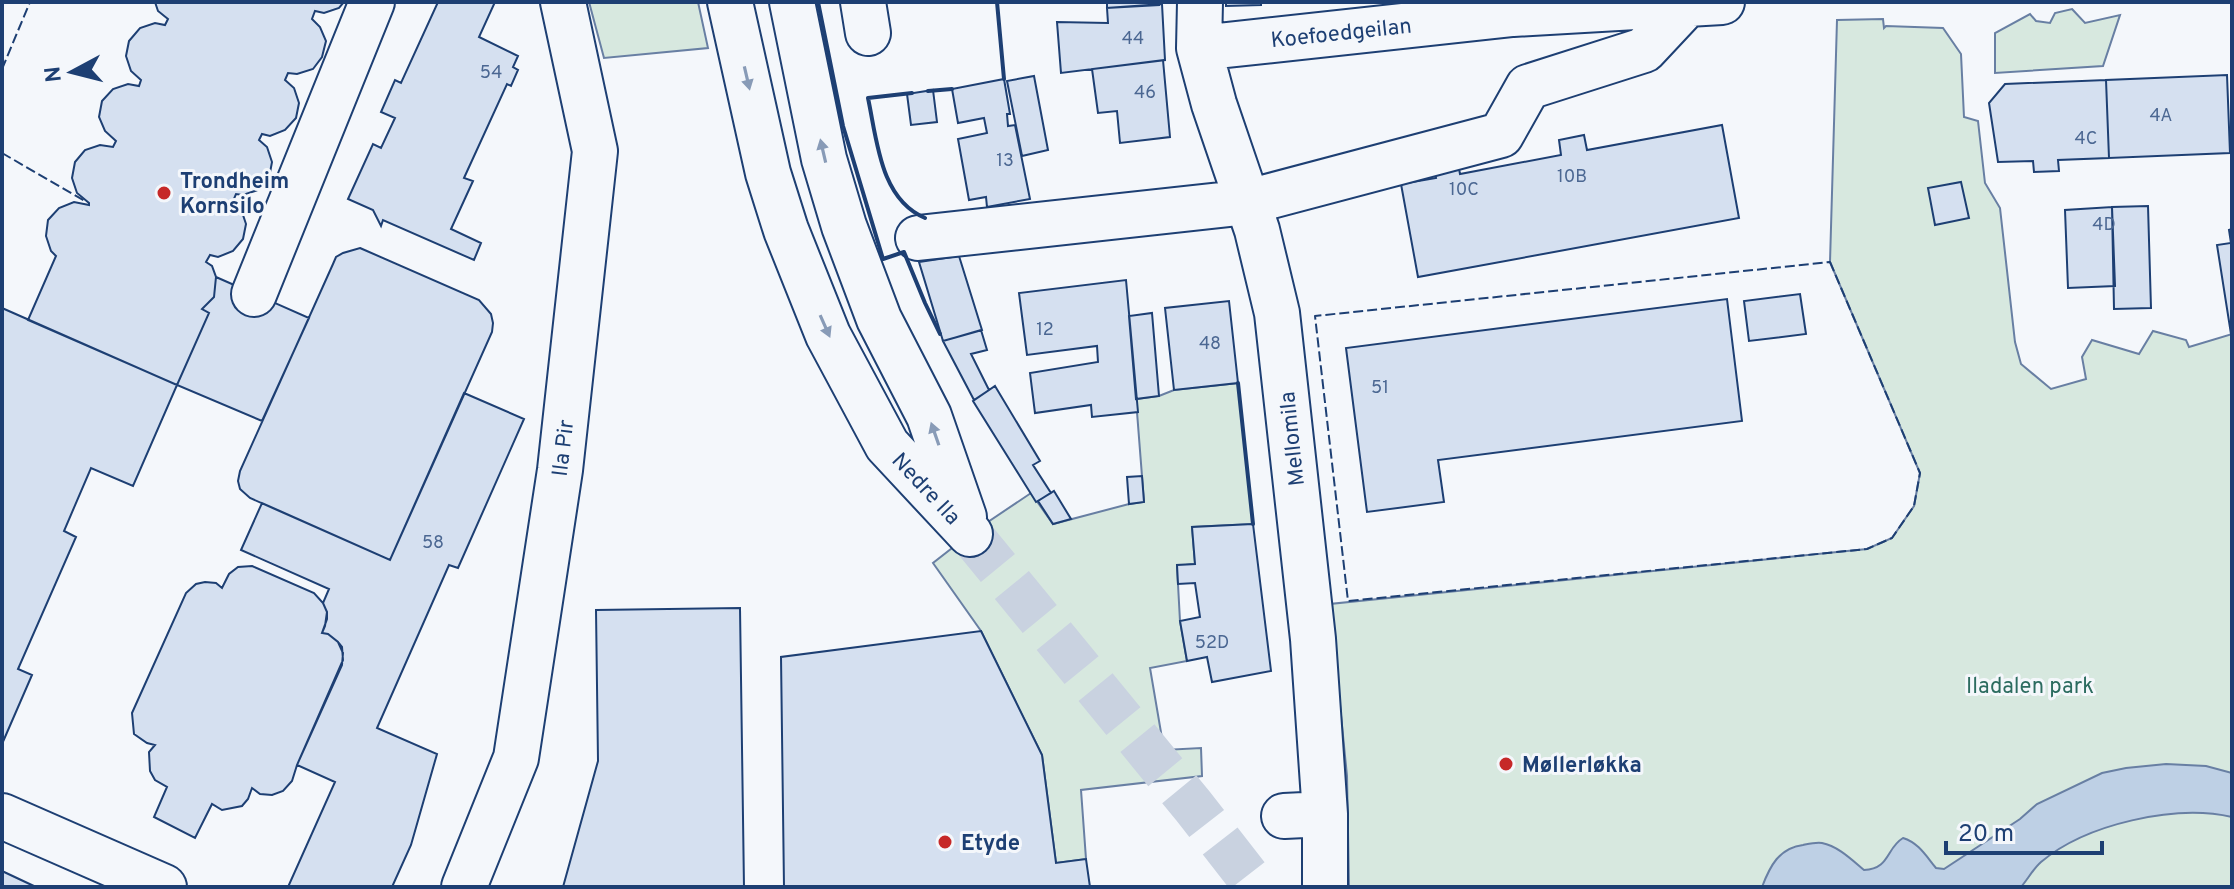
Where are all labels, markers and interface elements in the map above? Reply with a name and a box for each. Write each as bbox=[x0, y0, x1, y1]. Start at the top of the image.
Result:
street label: Koefoedgeilan bbox=[1269, 14, 1413, 55]
house number: 44 bbox=[1122, 28, 1144, 51]
north arrow bbox=[32, 32, 112, 112]
house number: 54 bbox=[480, 62, 502, 85]
text: N bbox=[40, 65, 69, 84]
one-way arrow bbox=[741, 66, 754, 91]
house number: 46 bbox=[1134, 82, 1156, 105]
house number: 4A bbox=[2149, 105, 2173, 128]
house number: 4C bbox=[2075, 128, 2097, 151]
one-way arrow bbox=[816, 138, 828, 163]
house number: 13 bbox=[996, 150, 1014, 173]
house number: 10B bbox=[1557, 166, 1587, 189]
place label: Trondheim Kornsilo bbox=[180, 169, 289, 221]
house number: 10C bbox=[1449, 179, 1479, 202]
marker: Trondheim Kornsilo bbox=[155, 184, 173, 202]
house number: 4D bbox=[2092, 214, 2116, 237]
one-way arrow bbox=[818, 314, 831, 337]
house number: 12 bbox=[1036, 319, 1054, 342]
house number: 48 bbox=[1199, 333, 1221, 356]
house number: 51 bbox=[1371, 377, 1389, 400]
street label: Mellomila bbox=[1275, 390, 1312, 487]
street label: Ila Pir bbox=[548, 418, 581, 478]
one-way arrow bbox=[929, 422, 941, 446]
street label: Nedre Ila bbox=[885, 448, 965, 531]
house number: 58 bbox=[422, 532, 444, 555]
house number: 52D bbox=[1195, 632, 1229, 655]
park label: Iladalen park bbox=[1966, 674, 2094, 701]
place label: Møllerløkka bbox=[1522, 753, 1642, 780]
marker: Møllerløkka bbox=[1497, 755, 1515, 773]
scale bar bbox=[1946, 805, 2102, 855]
text: 20 m bbox=[1958, 820, 2014, 850]
place label: Etyde bbox=[961, 831, 1020, 858]
marker: Etyde bbox=[936, 833, 954, 851]

